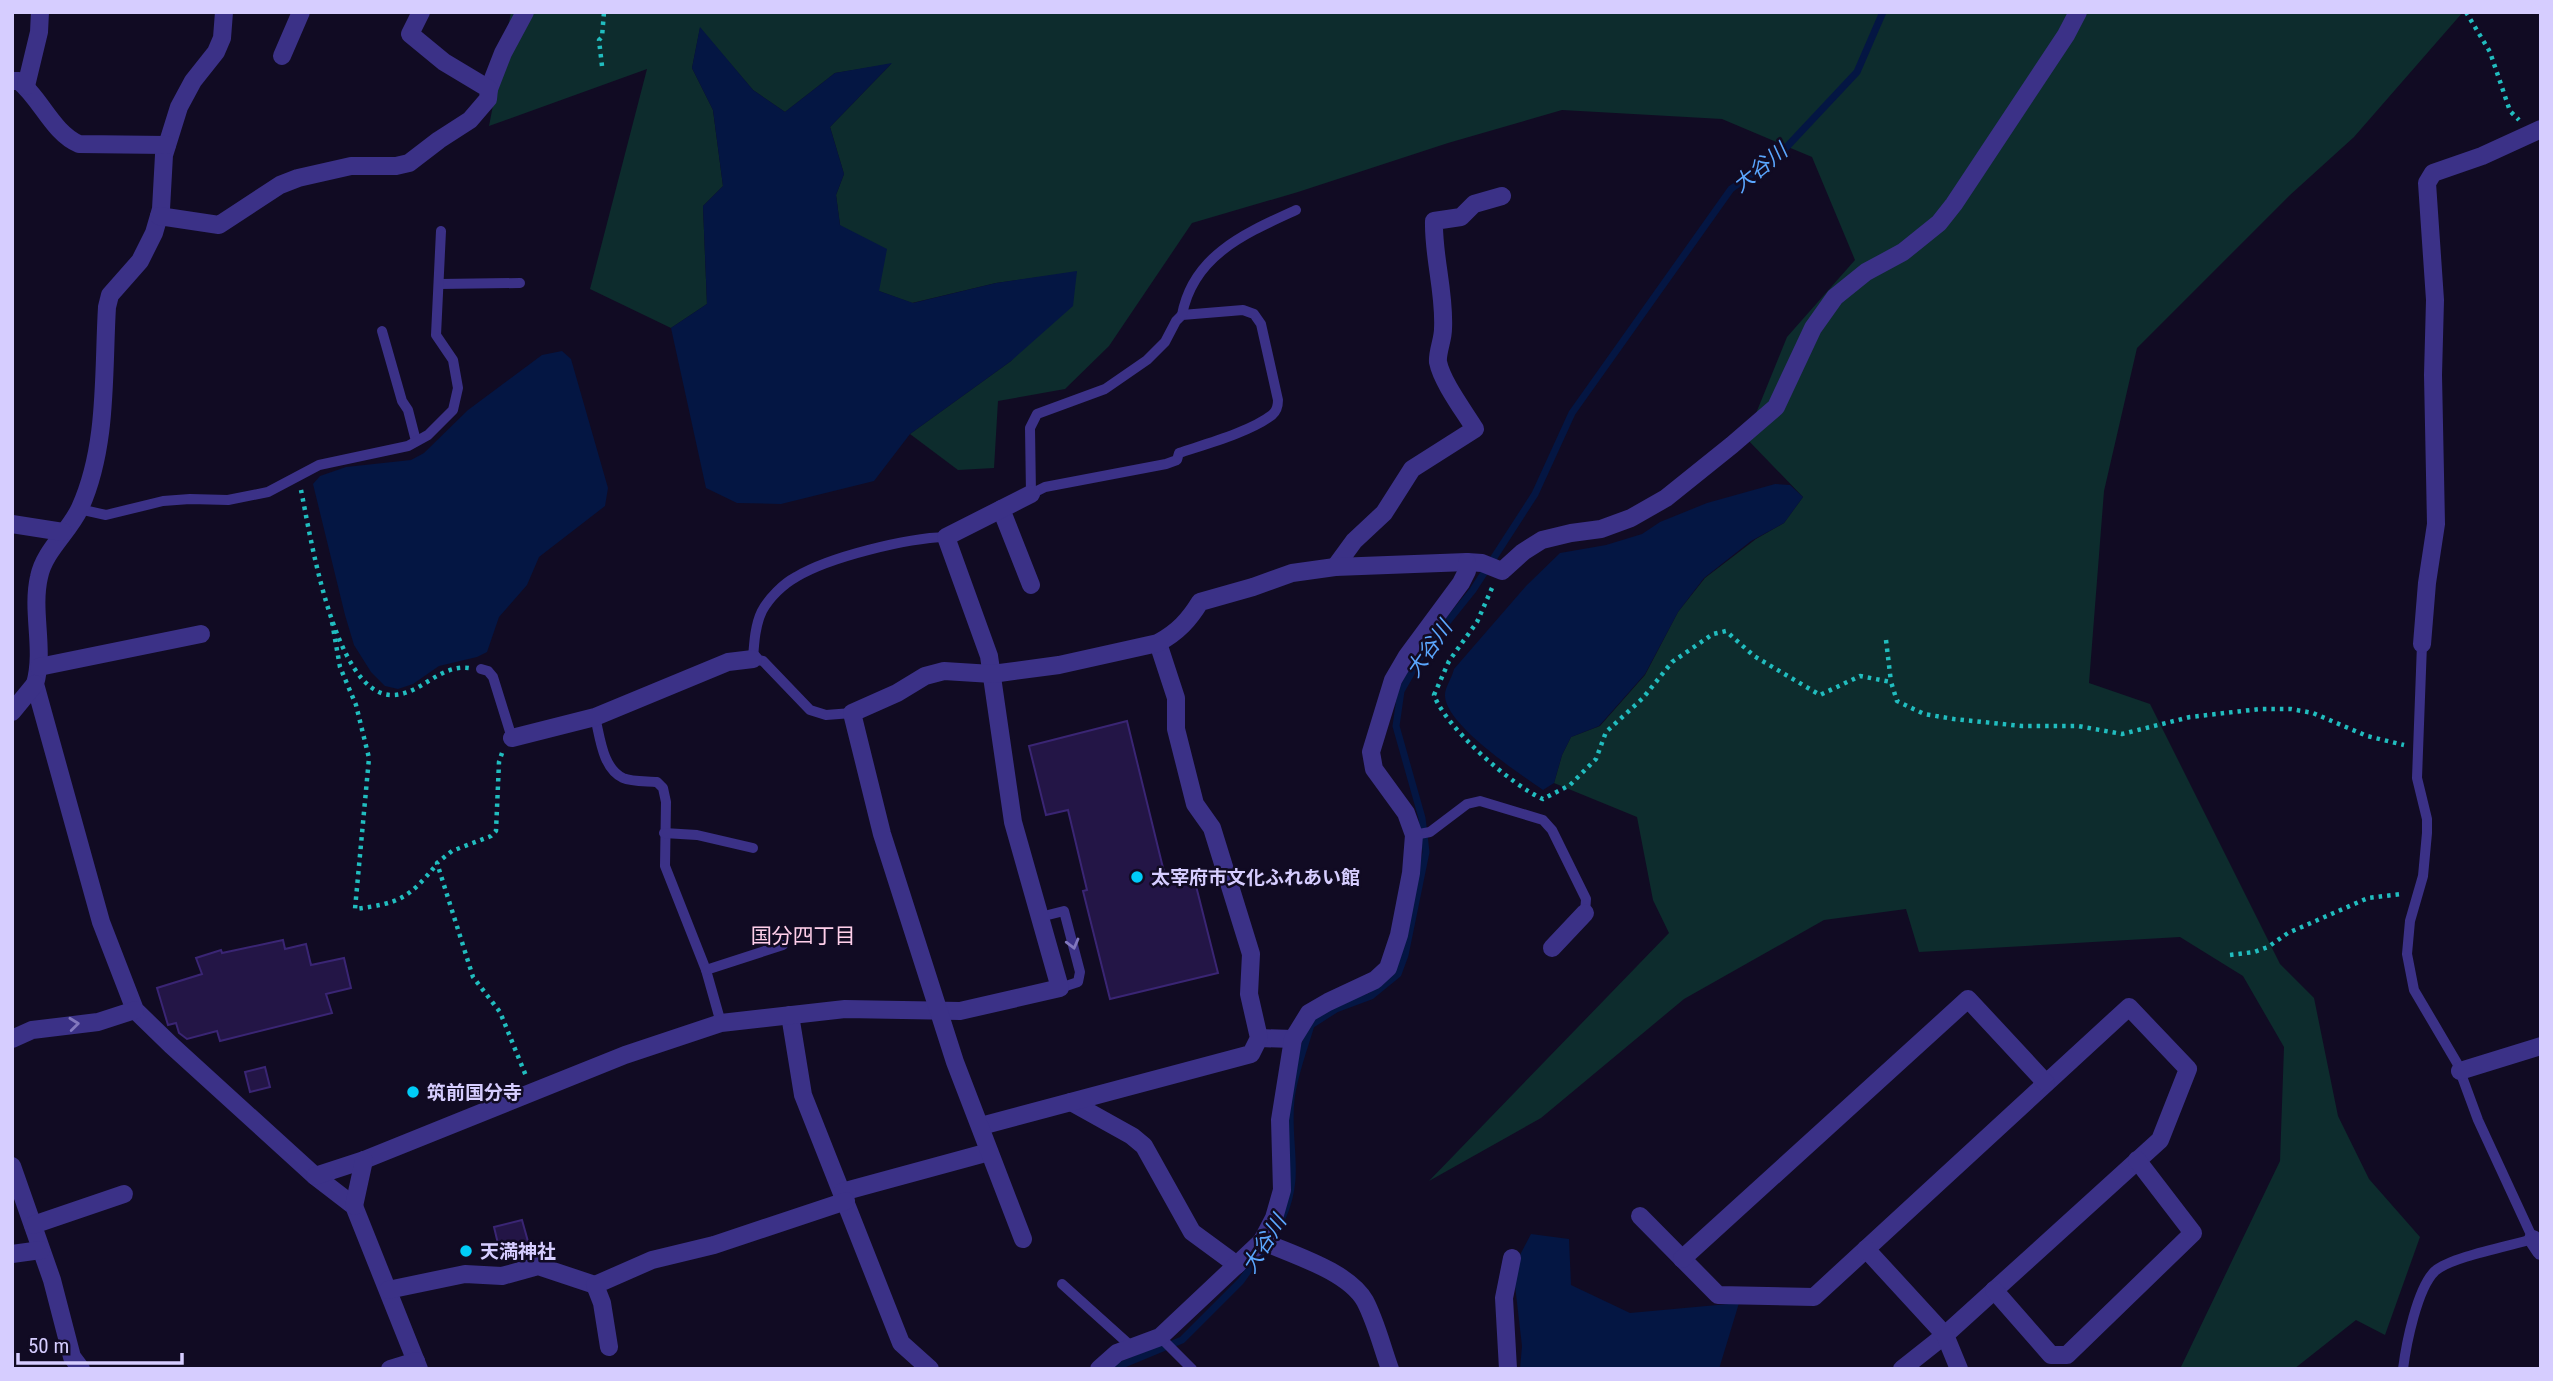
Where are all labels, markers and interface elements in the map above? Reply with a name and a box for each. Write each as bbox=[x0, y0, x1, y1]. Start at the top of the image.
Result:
water label: 大谷川 bbox=[1728, 138, 1794, 197]
water label: 大谷川 bbox=[1401, 615, 1458, 682]
place label: 太宰府市文化ふれあい館 bbox=[1151, 866, 1360, 889]
marker: 太宰府市文化ふれあい館 bbox=[1129, 869, 1145, 885]
district label: 国分四丁目 bbox=[751, 924, 856, 948]
one-way arrow bbox=[1065, 937, 1079, 949]
one-way arrow bbox=[68, 1017, 79, 1032]
place label: 筑前国分寺 bbox=[427, 1081, 522, 1104]
marker: 筑前国分寺 bbox=[405, 1084, 421, 1100]
water label: 大谷川 bbox=[1237, 1209, 1292, 1277]
place label: 天満神社 bbox=[480, 1240, 556, 1263]
marker: 天満神社 bbox=[458, 1243, 474, 1259]
scale bar bbox=[18, 1322, 182, 1366]
text: 50 m bbox=[28, 1334, 69, 1358]

